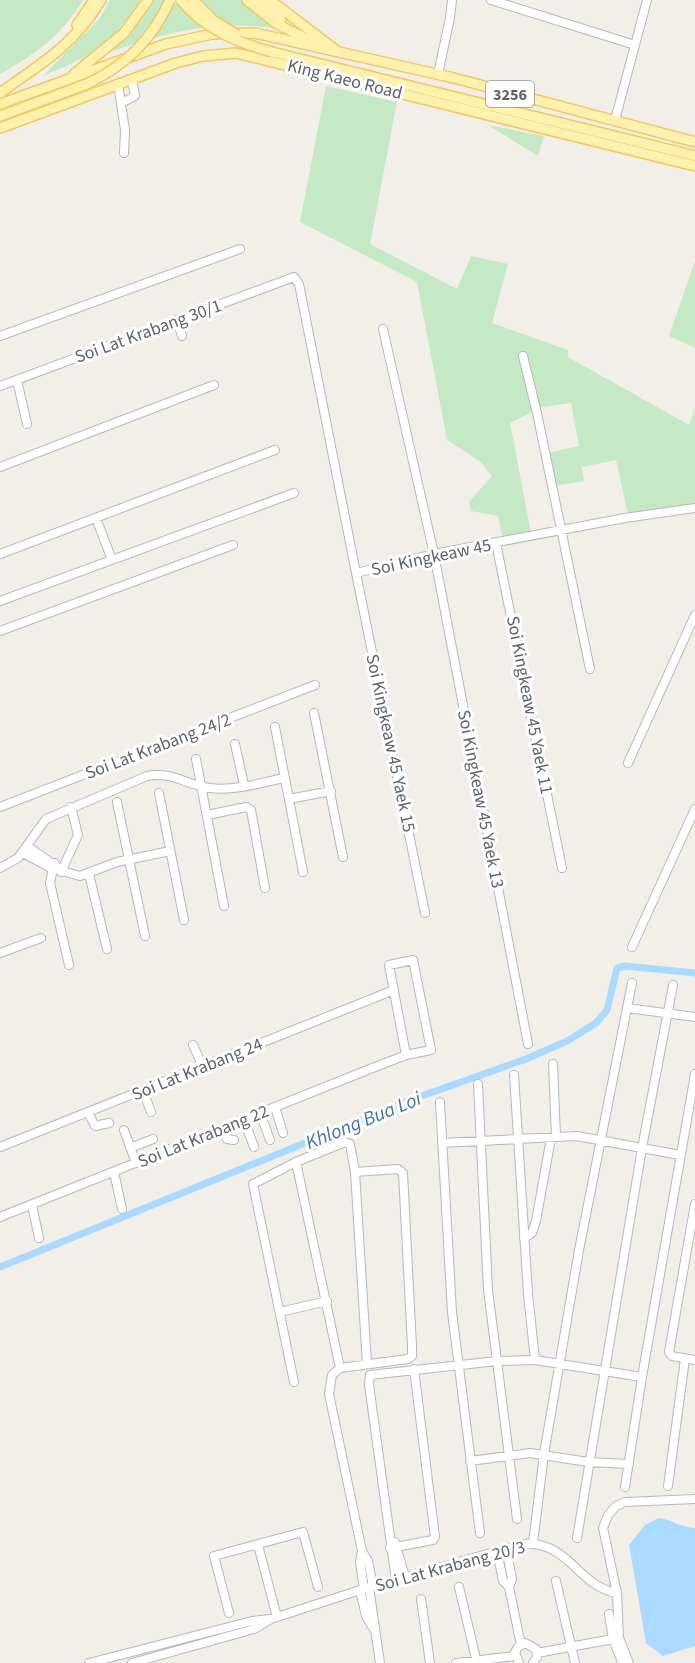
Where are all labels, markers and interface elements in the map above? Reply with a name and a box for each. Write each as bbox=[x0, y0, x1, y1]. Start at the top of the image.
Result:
street label: King Kaeo Road bbox=[285, 53, 405, 106]
road number: 3256 bbox=[486, 81, 534, 107]
street label: Soi Lat Krabang 30/1 bbox=[71, 293, 225, 370]
street label: Soi Kingkeaw 45 bbox=[369, 533, 493, 582]
street label: Soi Kingkeaw 45 Yaek 11 bbox=[500, 614, 559, 796]
street label: Soi Kingkeaw 45 Yaek 15 bbox=[359, 652, 422, 834]
street label: Soi Lat Krabang 24/2 bbox=[82, 707, 235, 786]
street label: Soi Kingkeaw 45 Yaek 13 bbox=[451, 708, 510, 891]
street label: Soi Lat Krabang 24 bbox=[128, 1032, 266, 1107]
water label: Khlong Bua Loi bbox=[301, 1085, 426, 1157]
street label: Soi Lat Krabang 22 bbox=[134, 1099, 272, 1174]
street label: Soi Lat Krabang 20/3 bbox=[372, 1534, 528, 1599]

